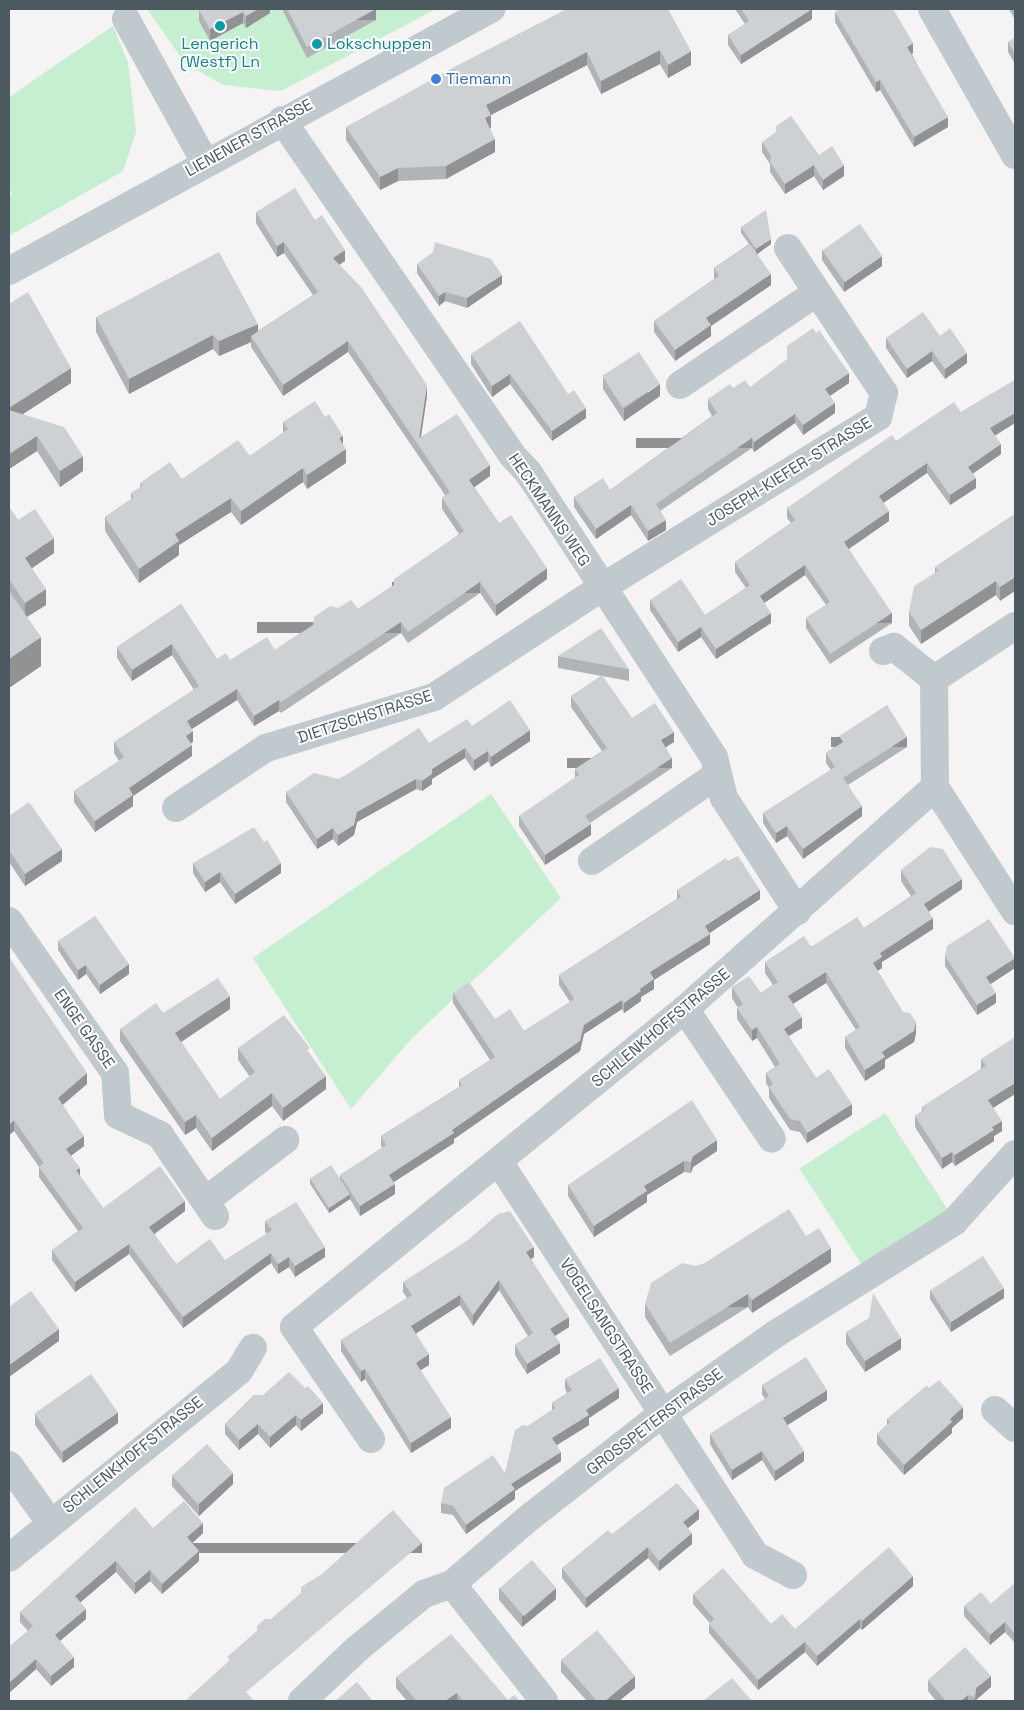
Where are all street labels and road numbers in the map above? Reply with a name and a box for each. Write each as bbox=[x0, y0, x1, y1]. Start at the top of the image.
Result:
street label: LIENENER STRASSE bbox=[182, 95, 316, 181]
street label: JOSEPH-KIEFER-STRASSE bbox=[703, 413, 875, 531]
street label: HECKMANNS WEG bbox=[504, 450, 594, 570]
street label: DIETZSCHSTRASSE bbox=[295, 686, 435, 748]
street label: SCHLENKHOFFSTRASSE bbox=[588, 965, 734, 1091]
street label: ENGE GASSE bbox=[50, 986, 118, 1072]
street label: VOGELSANGSTRASSE bbox=[555, 1255, 657, 1397]
street label: GROSSPETERSTRASSE bbox=[583, 1365, 727, 1479]
street label: SCHLENKHOFFSTRASSE bbox=[59, 1393, 207, 1517]

